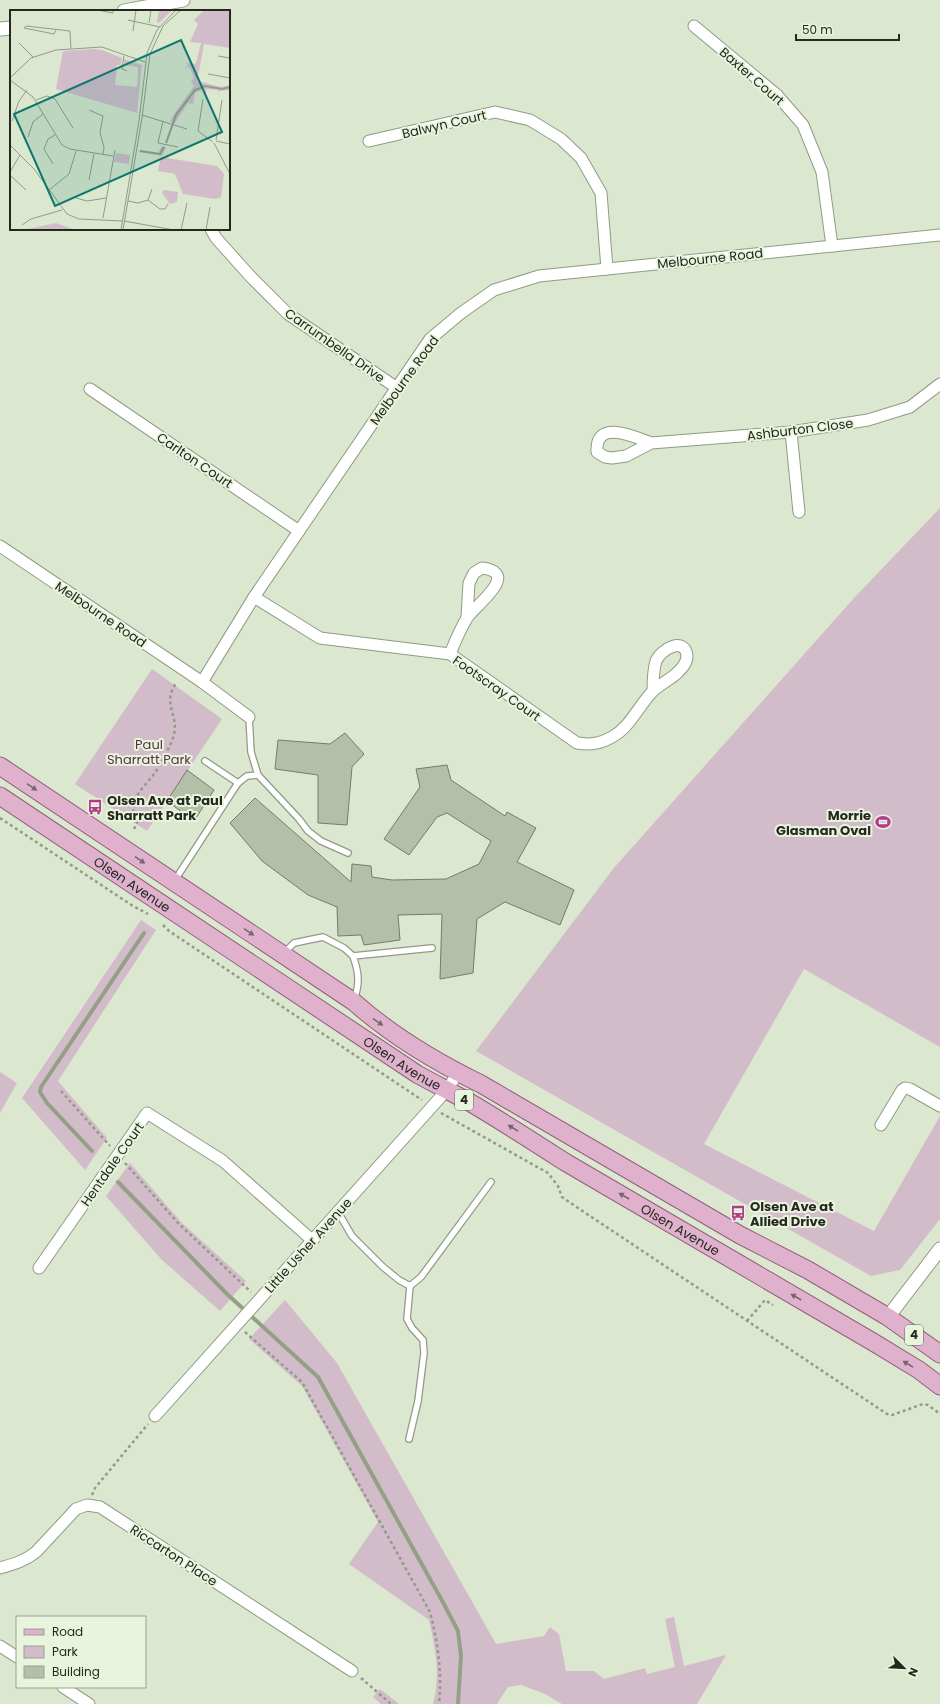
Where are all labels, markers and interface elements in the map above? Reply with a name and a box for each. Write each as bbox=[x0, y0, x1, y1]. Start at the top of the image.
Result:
inset map bbox=[10, 10, 230, 230]
scale bar bbox=[796, 16, 899, 42]
text: 50 m bbox=[802, 21, 833, 38]
street label: Baxter Court bbox=[715, 43, 788, 110]
street label: Balwyn Court bbox=[400, 105, 488, 143]
street label: Melbourne Road bbox=[656, 243, 764, 274]
street label: Carrumbella Drive bbox=[281, 304, 389, 387]
street label: Melbourne Road bbox=[365, 332, 443, 429]
street label: Ashburton Close bbox=[746, 414, 854, 445]
street label: Carlton Court bbox=[153, 428, 237, 493]
street label: Melbourne Road bbox=[51, 577, 150, 652]
street label: Footscray Court bbox=[449, 651, 545, 726]
park label: Paul Sharratt Park bbox=[107, 735, 191, 769]
one-way arrow bbox=[27, 783, 38, 791]
place label: Olsen Ave at Paul Sharratt Park bbox=[107, 791, 223, 825]
bus stop icon: Olsen Ave at Paul Sharratt Park bbox=[86, 798, 104, 816]
place label: Morrie Glasman Oval bbox=[776, 806, 871, 840]
sports icon: Morrie Glasman Oval bbox=[874, 813, 892, 831]
street label: Olsen Avenue bbox=[90, 852, 174, 917]
one-way arrow bbox=[135, 856, 146, 863]
one-way arrow bbox=[243, 928, 254, 936]
one-way arrow bbox=[373, 1018, 383, 1026]
street label: Olsen Avenue bbox=[359, 1032, 444, 1095]
road number: 4 bbox=[455, 1090, 473, 1110]
street label: Hentdale Court bbox=[76, 1118, 149, 1210]
one-way arrow bbox=[507, 1125, 519, 1132]
one-way arrow bbox=[618, 1193, 630, 1200]
street label: Little Usher Avenue bbox=[260, 1194, 356, 1297]
place label: Olsen Ave at Allied Drive bbox=[750, 1197, 833, 1231]
street label: Olsen Avenue bbox=[637, 1199, 723, 1260]
bus stop icon: Olsen Ave at Allied Drive bbox=[729, 1204, 747, 1222]
one-way arrow bbox=[790, 1294, 802, 1301]
road number: 4 bbox=[905, 1325, 923, 1345]
one-way arrow bbox=[902, 1360, 914, 1367]
street label: Riccarton Place bbox=[126, 1520, 221, 1591]
legend bbox=[16, 1616, 146, 1688]
text: Road bbox=[52, 1623, 83, 1640]
text: Park bbox=[52, 1643, 79, 1660]
north arrow bbox=[884, 1648, 924, 1688]
text: Building bbox=[52, 1663, 100, 1680]
text: N bbox=[904, 1665, 922, 1679]

